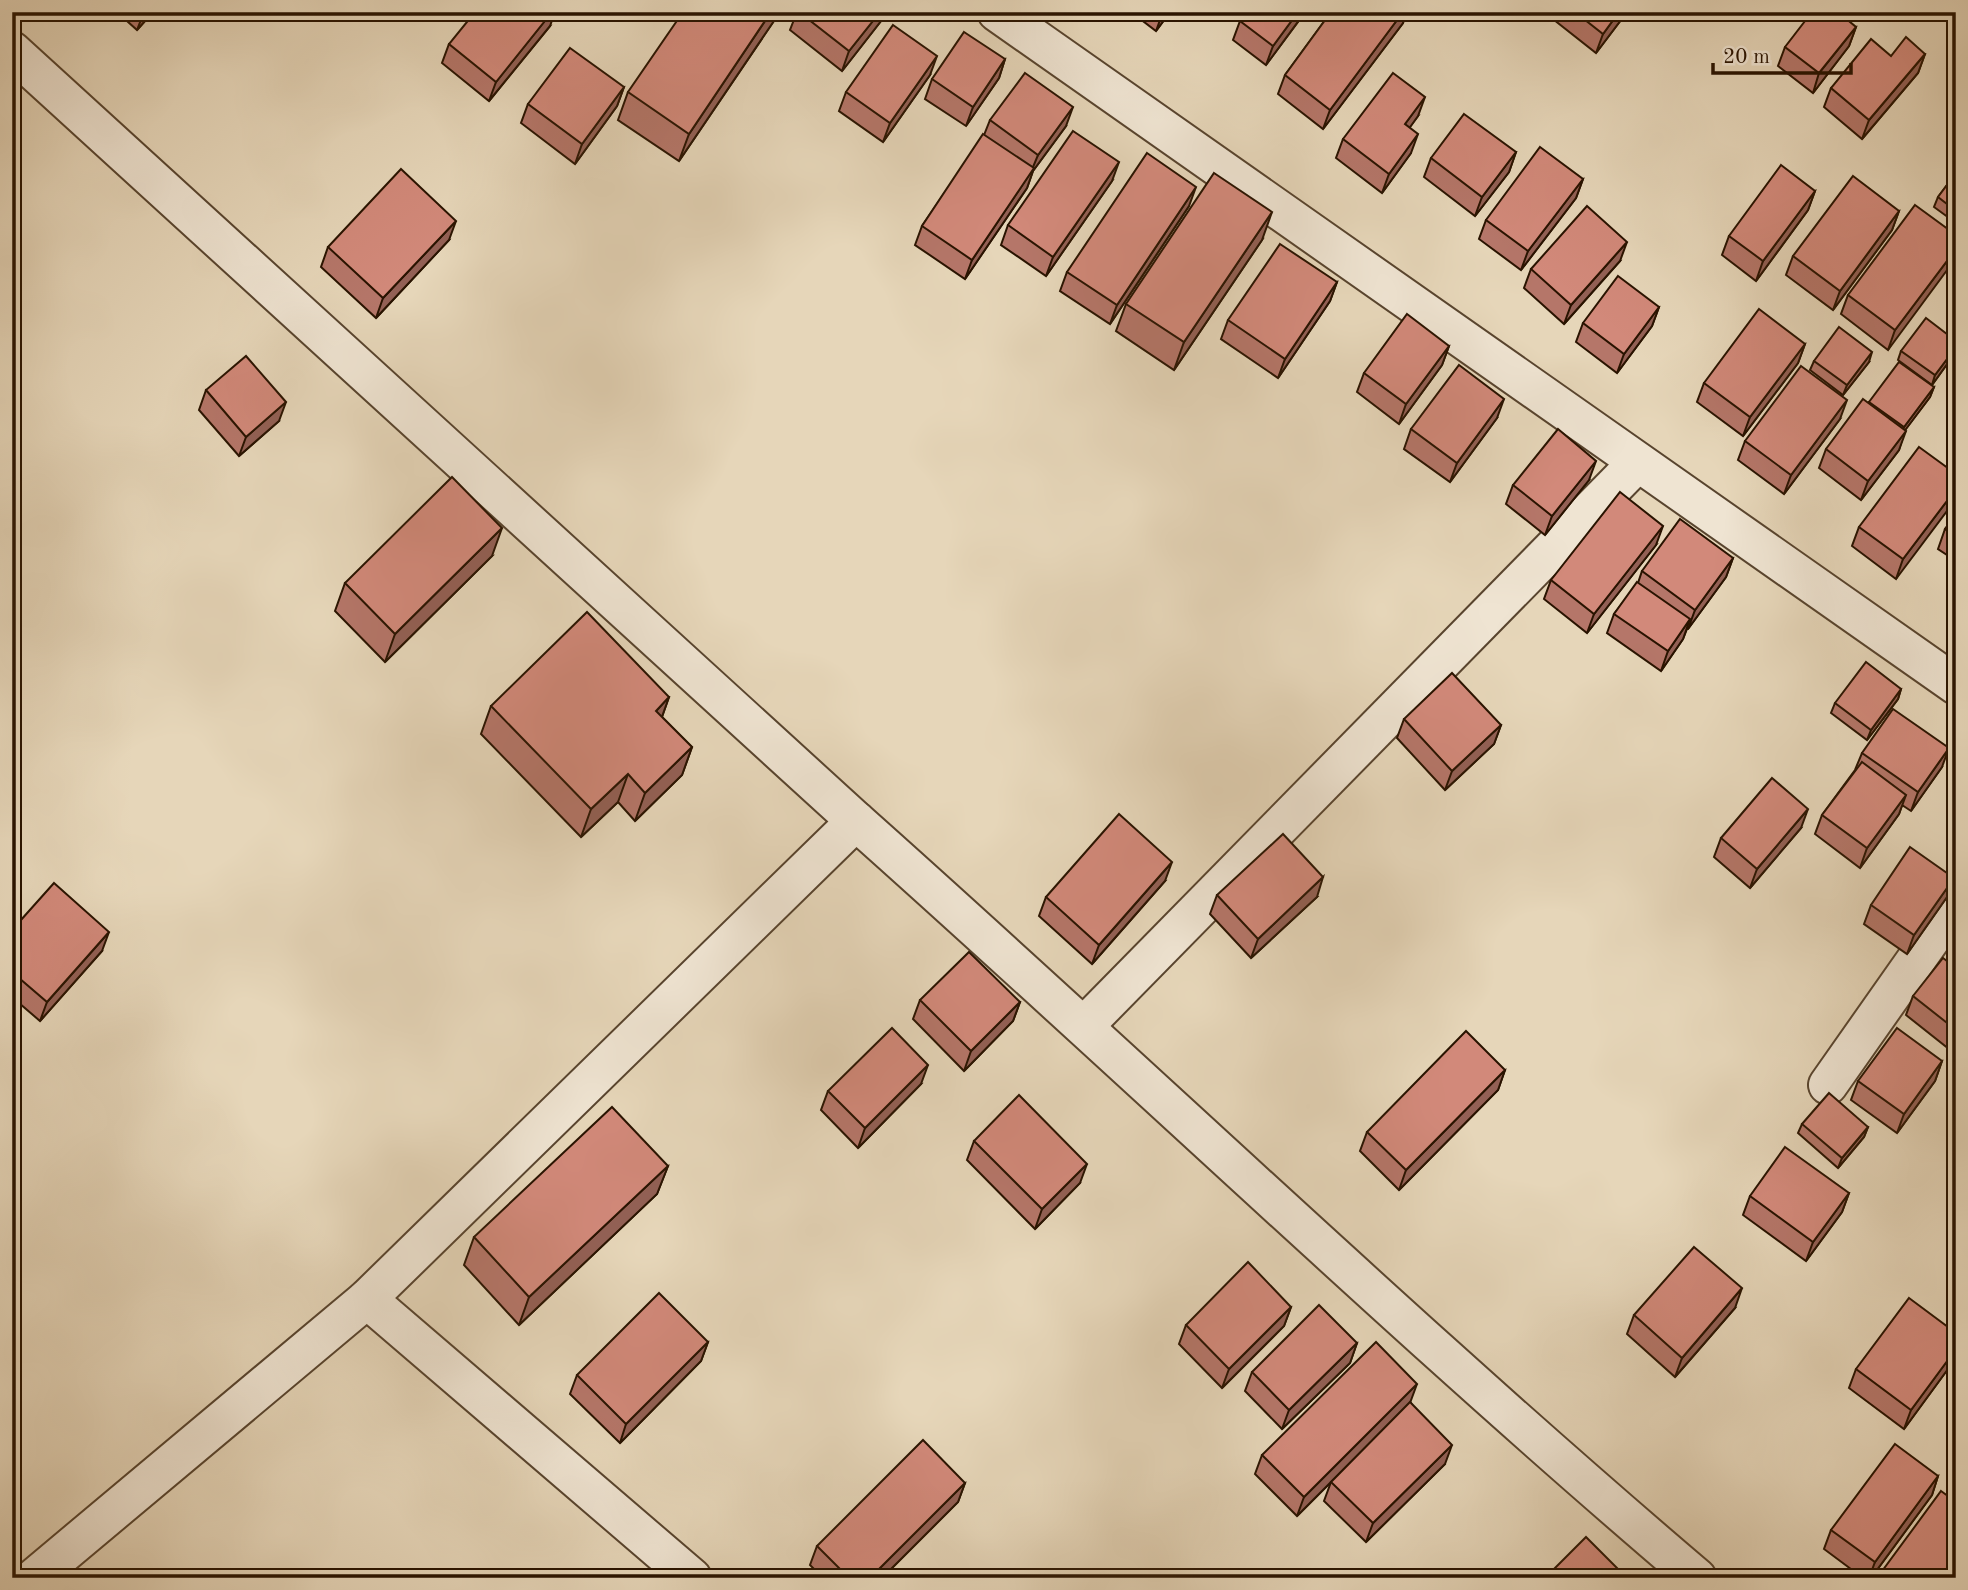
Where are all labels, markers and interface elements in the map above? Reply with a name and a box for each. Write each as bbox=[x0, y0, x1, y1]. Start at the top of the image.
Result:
scale bar bbox=[1713, 32, 1851, 76]
text: 20 m bbox=[1723, 47, 1770, 68]

